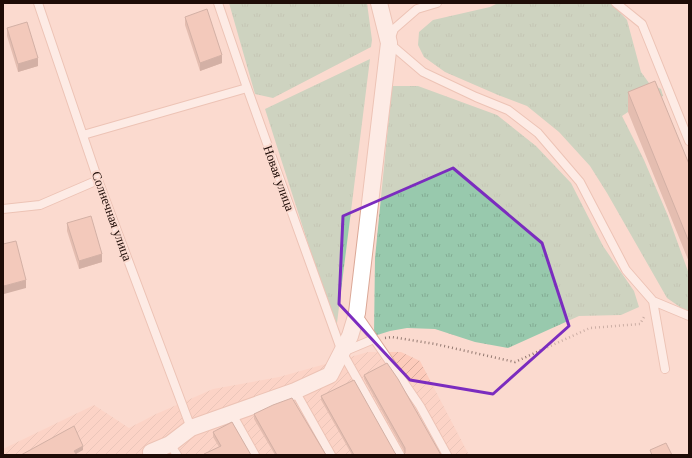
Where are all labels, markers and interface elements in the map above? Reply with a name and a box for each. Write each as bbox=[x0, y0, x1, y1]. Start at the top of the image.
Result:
street label: Новая улица bbox=[260, 143, 298, 213]
street label: Солнечная улица bbox=[89, 169, 135, 263]

